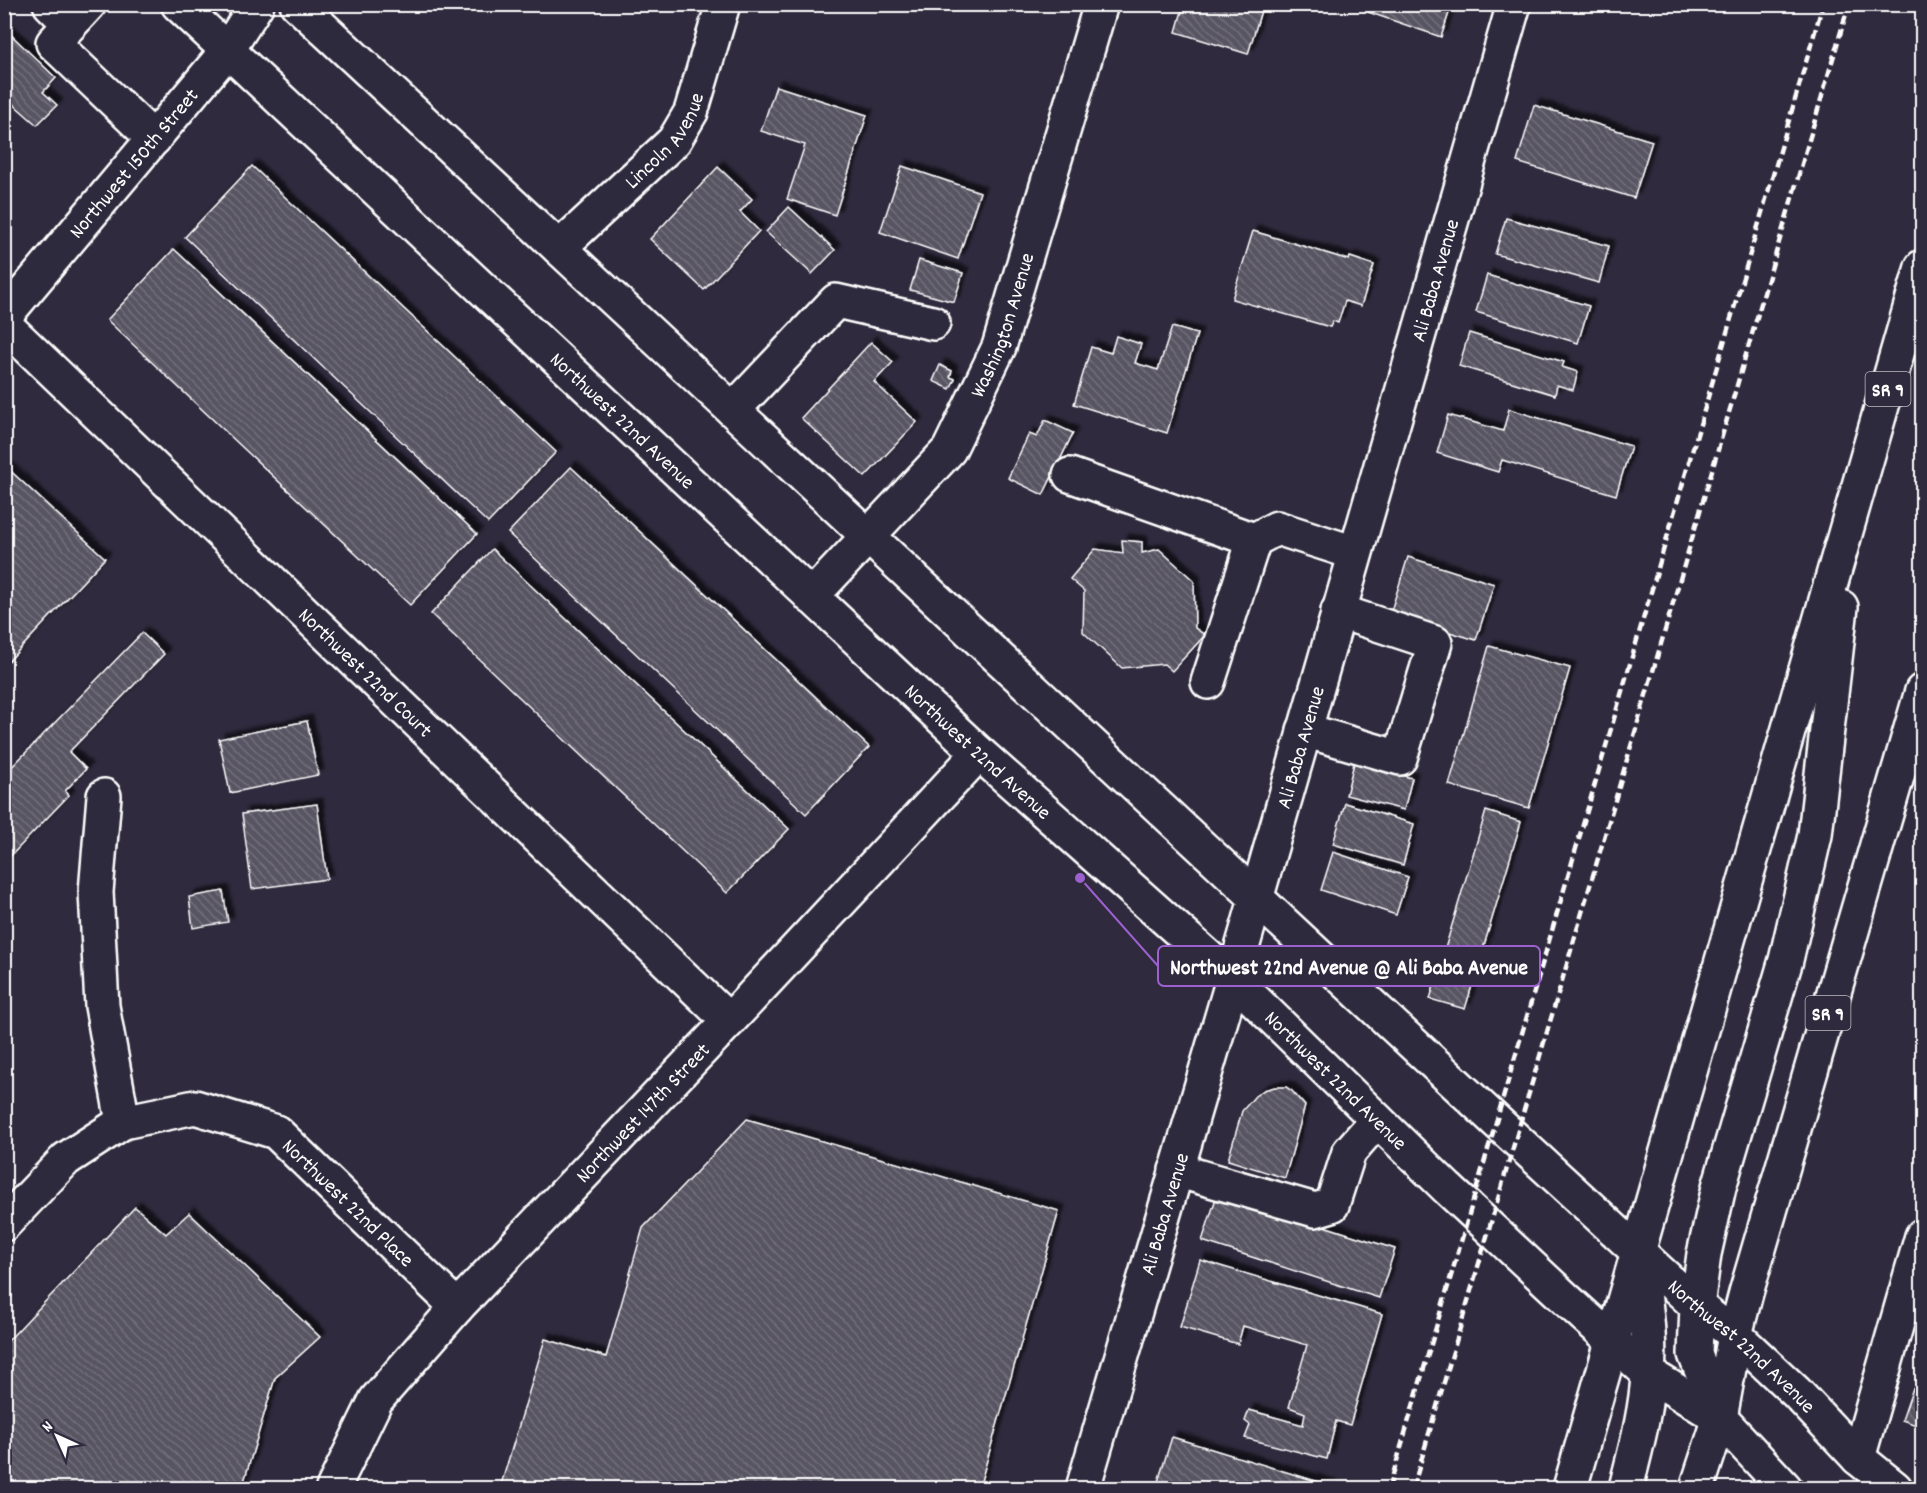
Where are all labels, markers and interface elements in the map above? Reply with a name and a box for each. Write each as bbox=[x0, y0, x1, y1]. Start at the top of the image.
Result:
street label: Northwest 150th Street bbox=[64, 83, 208, 247]
street label: Lincoln Avenue bbox=[619, 90, 714, 197]
street label: Ali Baba Avenue bbox=[1405, 216, 1469, 346]
street label: Washington Avenue bbox=[965, 250, 1044, 404]
street label: Northwest 22nd Avenue bbox=[541, 347, 700, 498]
road number: SR 9 bbox=[1866, 372, 1910, 406]
street label: Northwest 22nd Court bbox=[290, 602, 438, 746]
street label: Northwest 22nd Avenue bbox=[896, 678, 1056, 828]
street label: Ali Baba Avenue bbox=[1271, 683, 1335, 813]
callout: Northwest 22nd Avenue @ Ali Baba Avenue bbox=[1158, 946, 1540, 986]
text: Northwest 22nd Avenue @ Ali Baba Avenue bbox=[1170, 954, 1528, 985]
road number: SR 9 bbox=[1806, 996, 1850, 1030]
street label: Northwest 22nd Avenue bbox=[1256, 1005, 1412, 1159]
street label: Northwest 147th Street bbox=[570, 1037, 719, 1191]
street label: Northwest 22nd Place bbox=[273, 1133, 419, 1276]
street label: Ali Baba Avenue bbox=[1134, 1150, 1199, 1279]
street label: Northwest 22nd Avenue bbox=[1659, 1274, 1821, 1421]
north arrow bbox=[27, 1406, 87, 1466]
text: N bbox=[37, 1416, 59, 1438]

